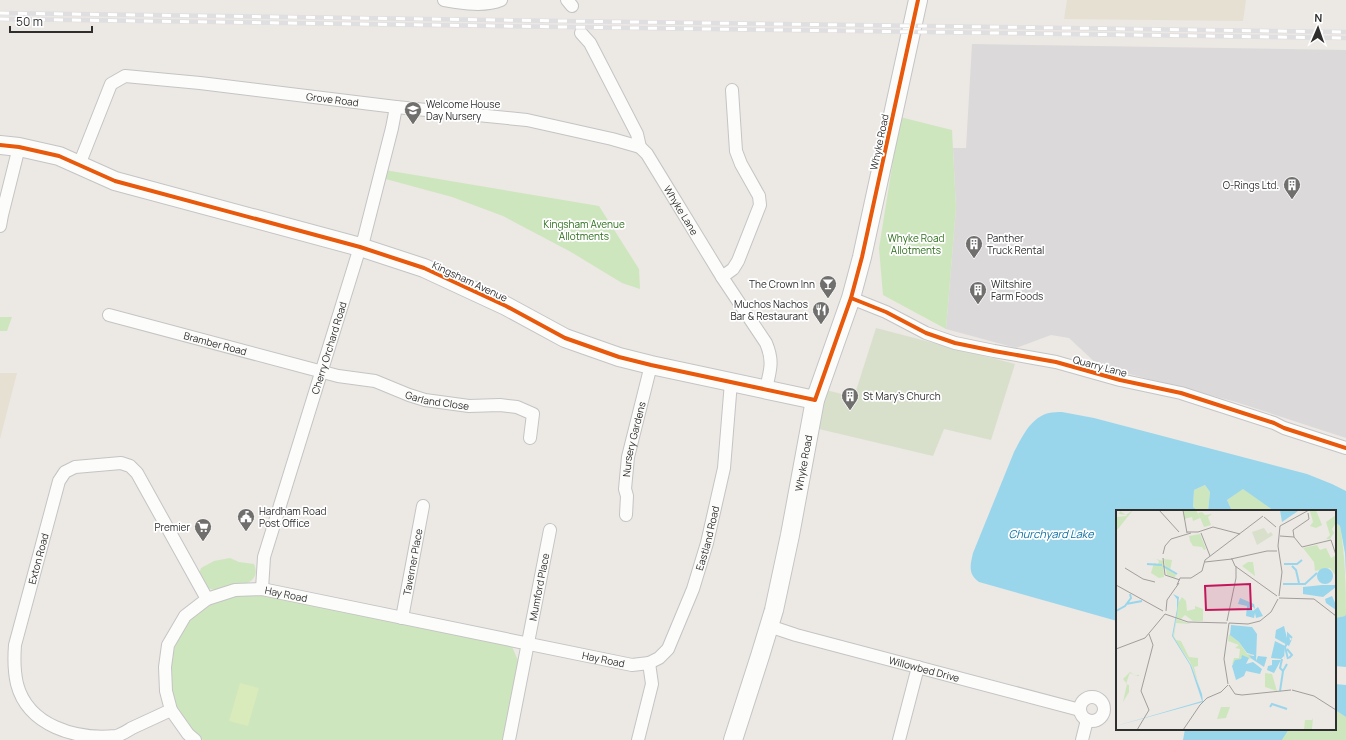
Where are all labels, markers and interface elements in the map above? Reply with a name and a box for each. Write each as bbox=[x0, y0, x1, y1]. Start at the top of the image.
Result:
scale bar bbox=[10, 8, 92, 34]
north arrow bbox=[1298, 8, 1338, 48]
text: N bbox=[1314, 10, 1323, 25]
text: 50 m bbox=[16, 13, 43, 30]
street label: Grove Road bbox=[305, 89, 360, 109]
place label: Welcome House Day Nursery bbox=[426, 97, 500, 123]
school or university icon: Welcome House Day Nursery bbox=[403, 100, 423, 125]
street label: Whyke Road bbox=[866, 113, 892, 171]
building icon: O-Rings Ltd. bbox=[1282, 175, 1302, 200]
place label: O-Rings Ltd. bbox=[1223, 178, 1279, 192]
street label: Whyke Lane bbox=[661, 183, 702, 238]
park label: Kingsham Avenue Allotments bbox=[543, 217, 625, 243]
park label: Whyke Road Allotments bbox=[888, 231, 945, 257]
place label: Panther Truck Rental bbox=[987, 231, 1044, 257]
building icon: Panther Truck Rental bbox=[964, 234, 984, 259]
street label: Kingsham Avenue bbox=[430, 257, 510, 305]
bar icon: The Crown Inn bbox=[818, 274, 838, 299]
place label: The Crown Inn bbox=[749, 277, 815, 291]
place label: Wiltshire Farm Foods bbox=[991, 277, 1043, 303]
building icon: Wiltshire Farm Foods bbox=[968, 280, 988, 305]
place label: Muchos Nachos Bar & Restaurant bbox=[730, 297, 808, 323]
street label: Cherry Orchard Road bbox=[308, 300, 350, 396]
restaurant icon: Muchos Nachos Bar & Restaurant bbox=[811, 300, 831, 325]
street label: Bramber Road bbox=[182, 328, 248, 358]
street label: Quarry Lane bbox=[1071, 352, 1129, 380]
building icon: St Mary’s Church bbox=[840, 386, 860, 411]
street label: Garland Close bbox=[404, 387, 470, 413]
place label: St Mary’s Church bbox=[863, 389, 941, 403]
street label: Nursery Gardens bbox=[619, 400, 649, 478]
street label: Whyke Road bbox=[791, 434, 815, 493]
place label: Hardham Road Post Office bbox=[259, 504, 327, 530]
street label: Eastland Road bbox=[692, 504, 722, 572]
public building icon: Hardham Road Post Office bbox=[236, 507, 256, 532]
inset map bbox=[1116, 510, 1336, 730]
supermarket icon: Premier bbox=[193, 517, 213, 542]
place label: Premier bbox=[154, 520, 190, 534]
water label: Churchyard Lake bbox=[1008, 526, 1094, 541]
street label: Taverner Place bbox=[399, 527, 426, 596]
street label: Exton Road bbox=[25, 532, 52, 586]
street label: Mumford Place bbox=[525, 552, 552, 622]
street label: Hay Road bbox=[264, 583, 309, 605]
street label: Hay Road bbox=[581, 648, 626, 670]
street label: Willowbed Drive bbox=[887, 653, 961, 685]

